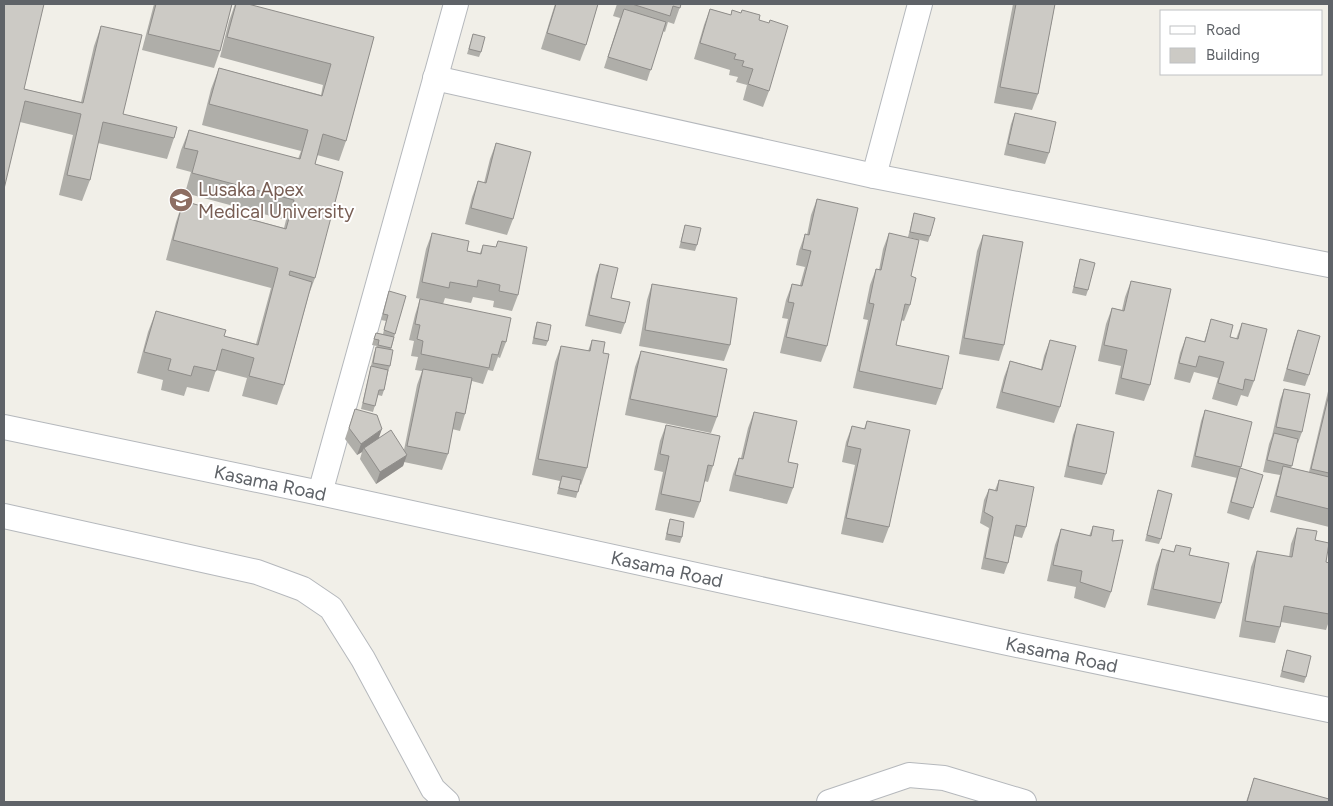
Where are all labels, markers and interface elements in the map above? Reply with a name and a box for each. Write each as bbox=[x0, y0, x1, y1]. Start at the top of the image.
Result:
legend bbox=[1160, 10, 1323, 75]
text: Road bbox=[1206, 21, 1241, 39]
text: Building bbox=[1206, 46, 1260, 64]
place label: Lusaka Apex Medical University bbox=[198, 178, 354, 223]
school or university icon: Lusaka Apex Medical University bbox=[168, 187, 194, 213]
street label: Kasama Road bbox=[212, 460, 328, 506]
street label: Kasama Road bbox=[609, 546, 725, 593]
street label: Kasama Road bbox=[1004, 632, 1120, 678]

